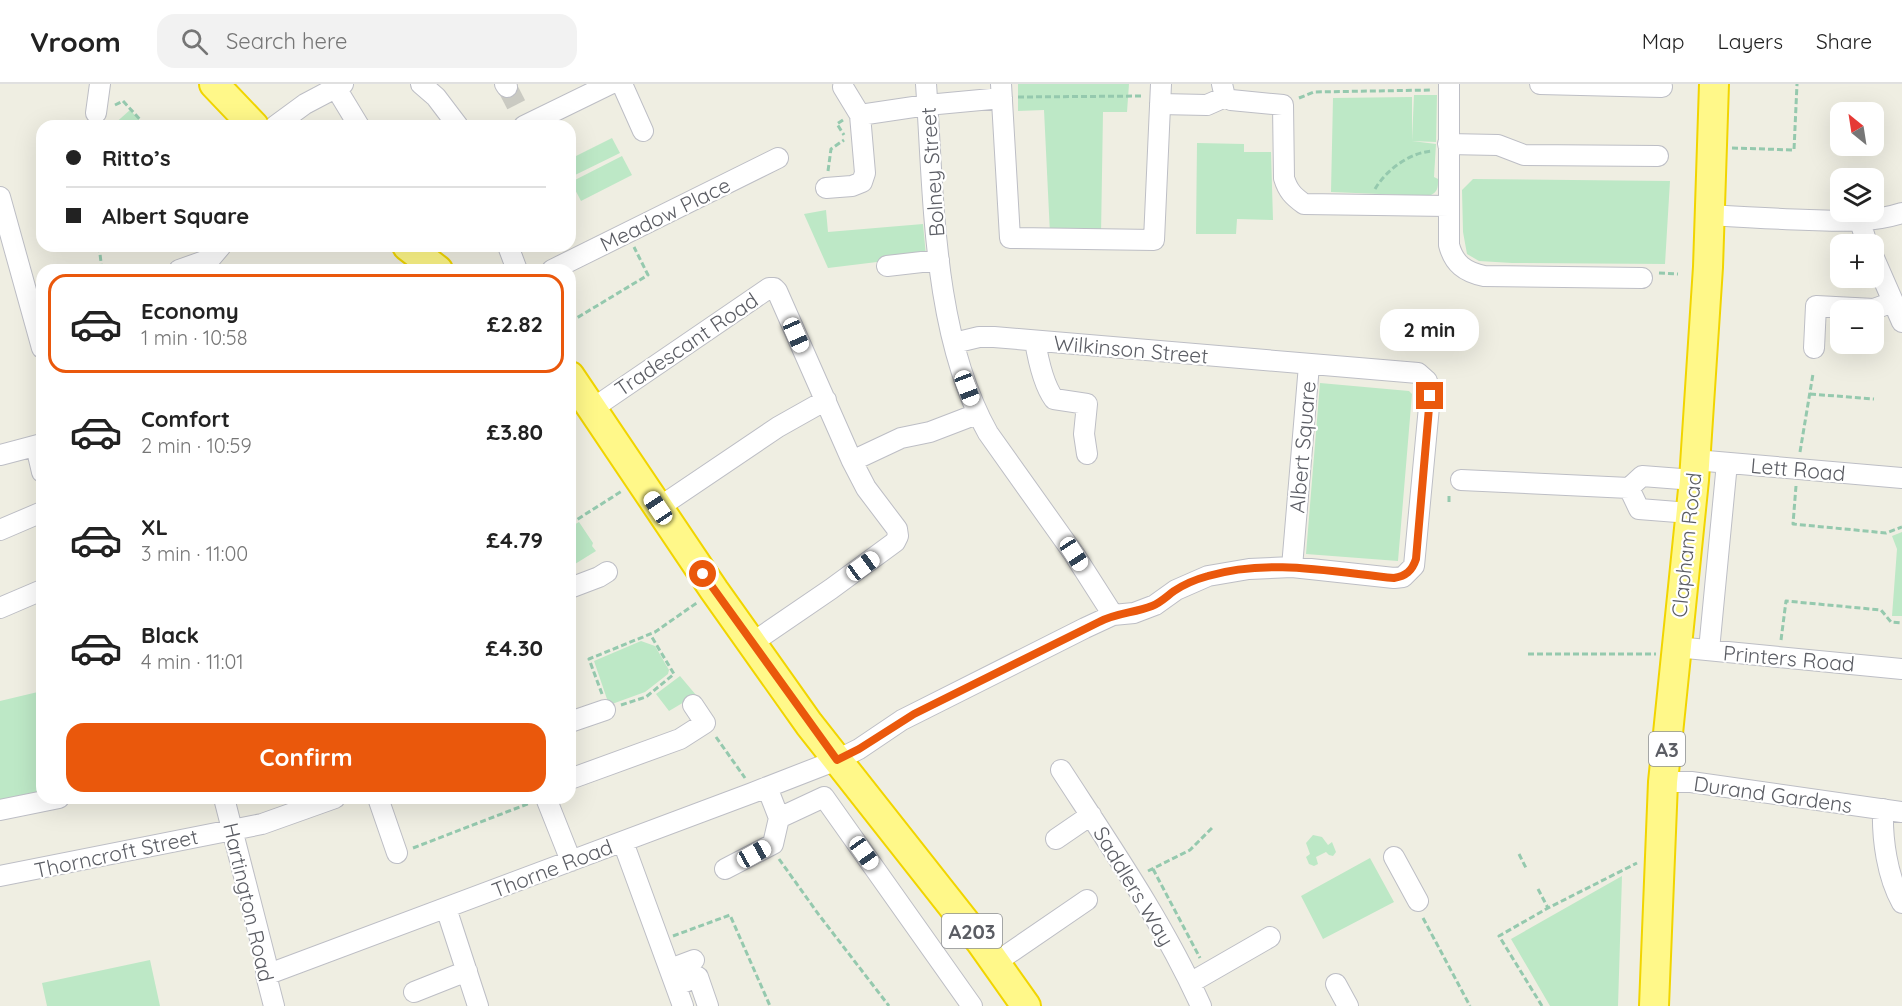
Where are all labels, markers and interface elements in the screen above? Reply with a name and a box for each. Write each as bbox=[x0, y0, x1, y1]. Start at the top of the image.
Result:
search box bbox=[157, 14, 577, 68]
text: Vroom bbox=[30, 24, 121, 59]
icon: search bbox=[178, 25, 211, 58]
text: Search here bbox=[226, 27, 347, 55]
text: Map bbox=[1642, 28, 1685, 54]
text: Layers bbox=[1718, 28, 1783, 54]
text: Share bbox=[1816, 28, 1872, 54]
north arrow bbox=[1830, 102, 1884, 156]
map controls bbox=[1830, 102, 1884, 354]
street label: Bolney Street bbox=[914, 106, 950, 238]
text: Ritto’s bbox=[102, 144, 171, 172]
button: layers bbox=[1830, 168, 1884, 222]
street label: Meadow Place bbox=[596, 171, 734, 257]
text: Albert Square bbox=[102, 202, 249, 230]
button: + bbox=[1830, 234, 1884, 288]
street label: Tradescant Road bbox=[609, 286, 763, 402]
icon: car bbox=[69, 297, 123, 351]
text: Economy bbox=[141, 297, 239, 325]
button: − bbox=[1830, 300, 1884, 354]
callout: 2 min bbox=[1380, 309, 1480, 351]
text: £2.82 bbox=[487, 310, 543, 338]
car bbox=[780, 315, 812, 355]
text: 2 min bbox=[1403, 317, 1456, 342]
text: 1 min · 10:58 bbox=[141, 325, 248, 350]
street label: Wilkinson Street bbox=[1053, 329, 1209, 369]
car bbox=[952, 368, 982, 408]
street label: Albert Square bbox=[1283, 380, 1321, 514]
route end bbox=[1416, 382, 1443, 409]
icon: car bbox=[69, 405, 123, 459]
text: Comfort bbox=[141, 405, 230, 433]
text: £3.80 bbox=[486, 418, 543, 446]
text: 2 min · 10:59 bbox=[141, 433, 252, 458]
street label: Lett Road bbox=[1749, 452, 1847, 486]
street label: Clapham Road bbox=[1665, 471, 1707, 619]
car bbox=[640, 488, 676, 528]
icon: car bbox=[69, 513, 123, 567]
text: XL bbox=[141, 513, 168, 541]
text: £4.79 bbox=[486, 526, 543, 554]
car bbox=[1057, 534, 1091, 574]
text: 3 min · 11:00 bbox=[141, 541, 248, 566]
car bbox=[843, 548, 883, 584]
route start bbox=[689, 560, 716, 587]
icon: car bbox=[69, 621, 123, 675]
text: Black bbox=[141, 621, 199, 649]
text: £4.30 bbox=[486, 634, 543, 662]
street label: Printers Road bbox=[1722, 639, 1856, 677]
text: 4 min · 11:01 bbox=[141, 649, 244, 674]
button: Confirm bbox=[66, 723, 546, 792]
road number: A3 bbox=[1649, 732, 1685, 766]
street label: Durand Gardens bbox=[1692, 770, 1854, 818]
street label: Hartington Road bbox=[218, 820, 280, 984]
street label: Saddlers Way bbox=[1088, 821, 1180, 951]
street label: Thorncroft Street bbox=[32, 823, 200, 883]
street label: Thorne Road bbox=[488, 833, 616, 903]
car bbox=[846, 833, 882, 873]
car bbox=[734, 837, 774, 871]
road number: A203 bbox=[942, 914, 1002, 948]

